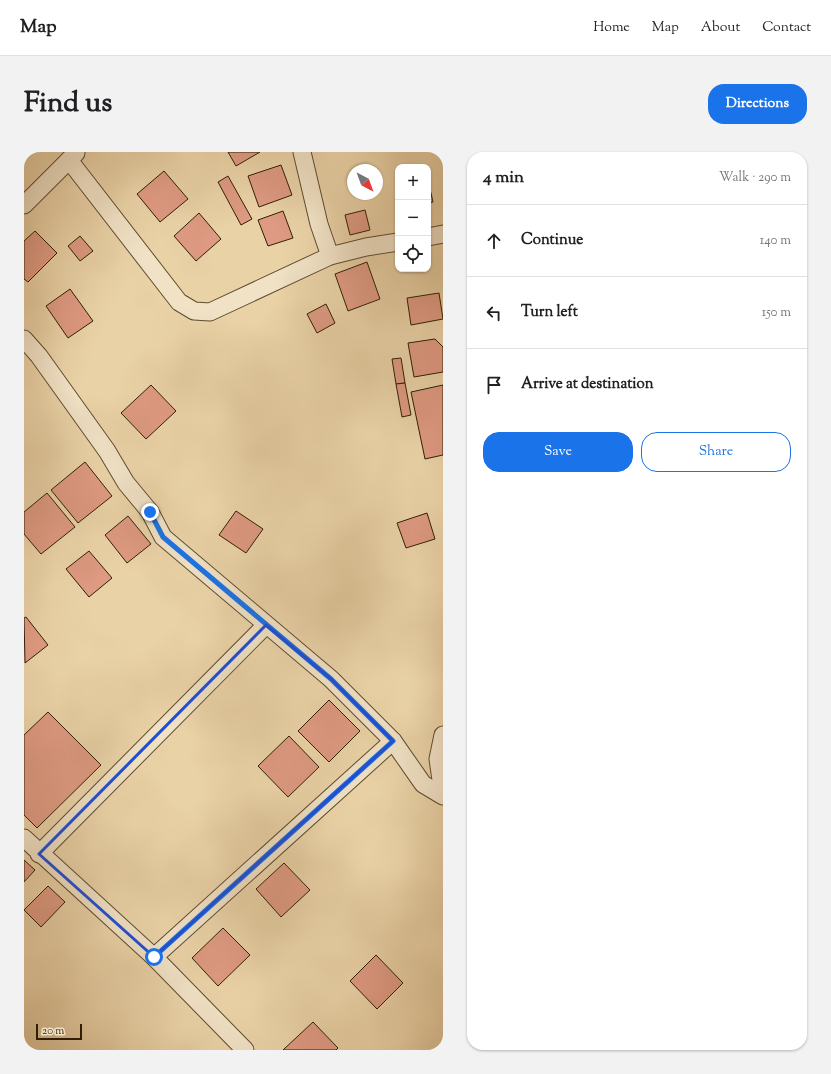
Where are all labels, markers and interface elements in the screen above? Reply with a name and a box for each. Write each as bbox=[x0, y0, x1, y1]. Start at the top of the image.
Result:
text: Map bbox=[20, 14, 57, 41]
text: Home bbox=[593, 18, 630, 38]
text: Map bbox=[652, 18, 679, 38]
text: About bbox=[701, 18, 740, 38]
text: Contact bbox=[762, 18, 811, 38]
text: Find us bbox=[24, 84, 112, 124]
button: Directions bbox=[708, 84, 807, 124]
north arrow bbox=[347, 164, 383, 200]
map controls bbox=[395, 164, 431, 272]
button: + bbox=[395, 164, 431, 200]
text: 4 min bbox=[483, 166, 524, 190]
text: Walk · 290 m bbox=[719, 169, 791, 187]
button: − bbox=[395, 200, 431, 236]
icon: ahead bbox=[483, 230, 505, 252]
text: Continue bbox=[521, 230, 583, 251]
text: 140 m bbox=[760, 232, 791, 250]
button: locate bbox=[395, 236, 431, 272]
icon: left bbox=[483, 302, 505, 324]
text: Turn left bbox=[521, 302, 578, 323]
text: 150 m bbox=[762, 304, 791, 322]
icon: arrive bbox=[483, 374, 505, 396]
text: Arrive at destination bbox=[521, 374, 654, 395]
button: Save bbox=[483, 432, 633, 472]
button: Share bbox=[641, 432, 791, 472]
route end bbox=[141, 503, 159, 521]
route start bbox=[145, 948, 163, 966]
scale bar bbox=[36, 1022, 82, 1041]
text: 20 m bbox=[42, 1023, 64, 1039]

